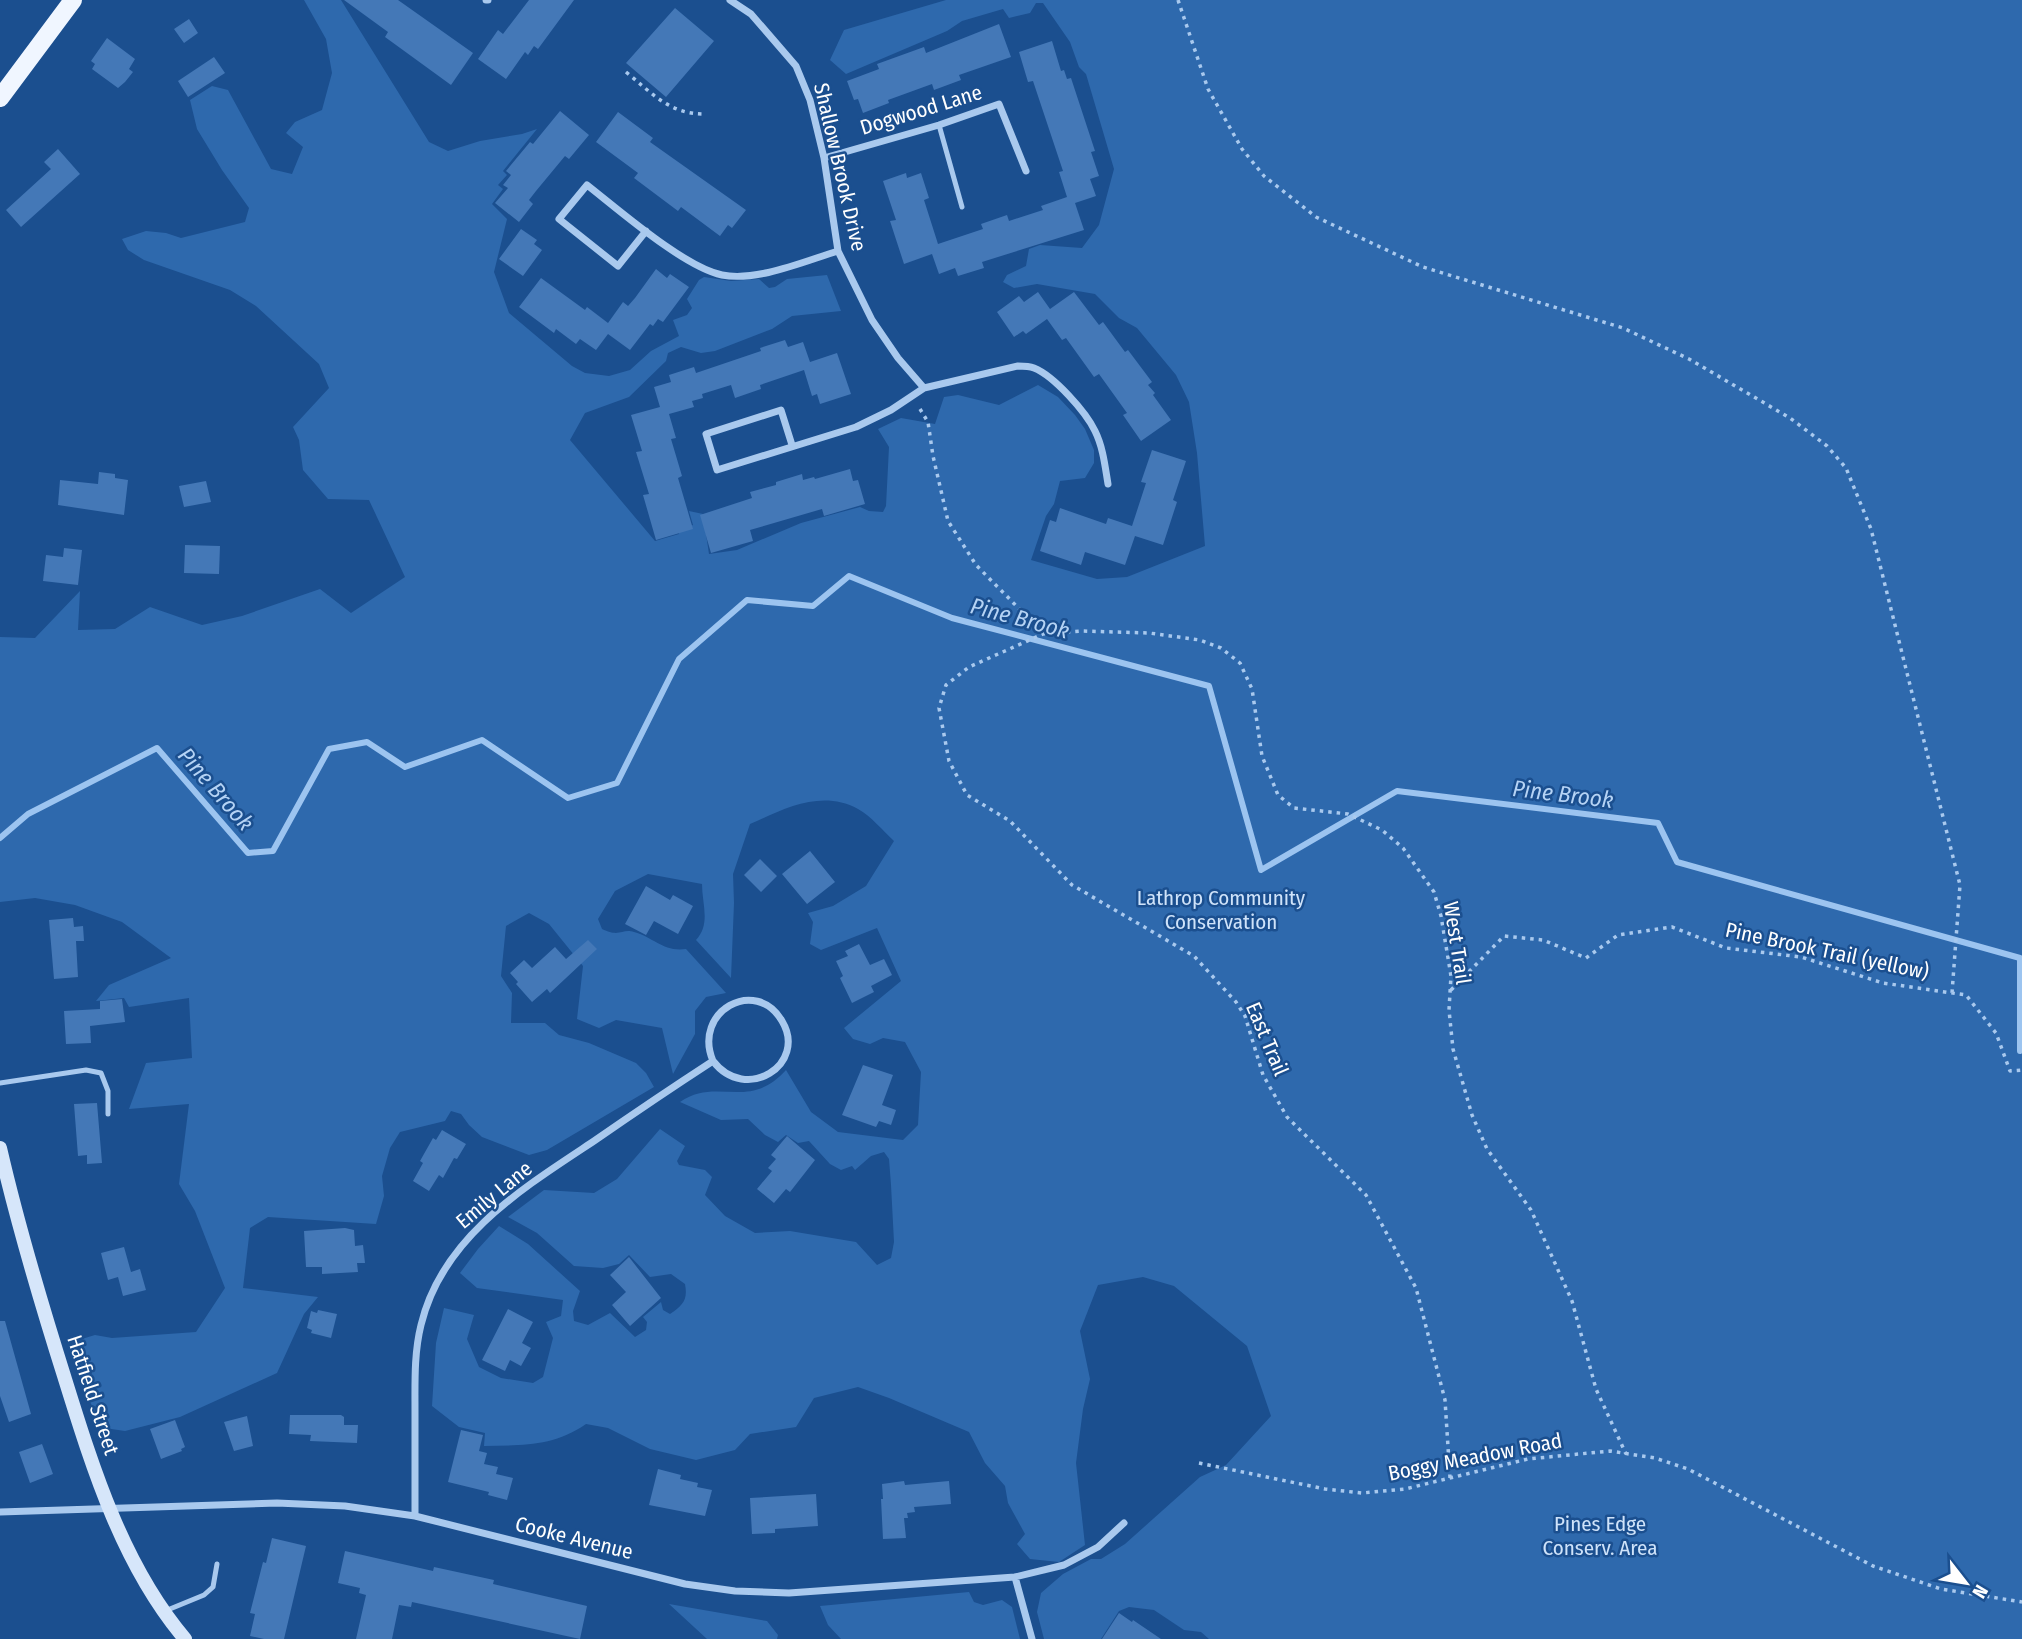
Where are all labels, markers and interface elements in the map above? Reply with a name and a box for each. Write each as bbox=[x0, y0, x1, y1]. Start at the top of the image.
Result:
street label: Dogwood Lane bbox=[857, 79, 985, 141]
street label: Shallow Brook Drive bbox=[808, 80, 872, 254]
water label: Pine Brook bbox=[967, 591, 1073, 645]
water label: Pine Brook bbox=[172, 742, 260, 836]
water label: Pine Brook bbox=[1511, 774, 1615, 814]
park label: Lathrop Community Conservation bbox=[1137, 885, 1306, 935]
street label: West Trail bbox=[1438, 900, 1476, 987]
street label: Pine Brook Trail (yellow) bbox=[1723, 917, 1931, 985]
street label: East Trail bbox=[1240, 998, 1294, 1080]
street label: Emily Lane bbox=[451, 1156, 537, 1234]
street label: Hatfield Street bbox=[61, 1332, 125, 1458]
street label: Boggy Meadow Road bbox=[1386, 1427, 1564, 1487]
street label: Cooke Avenue bbox=[512, 1511, 636, 1565]
park label: Pines Edge Conserv. Area bbox=[1542, 1511, 1658, 1561]
north arrow bbox=[1931, 1548, 2001, 1618]
text: N bbox=[1967, 1581, 1993, 1602]

